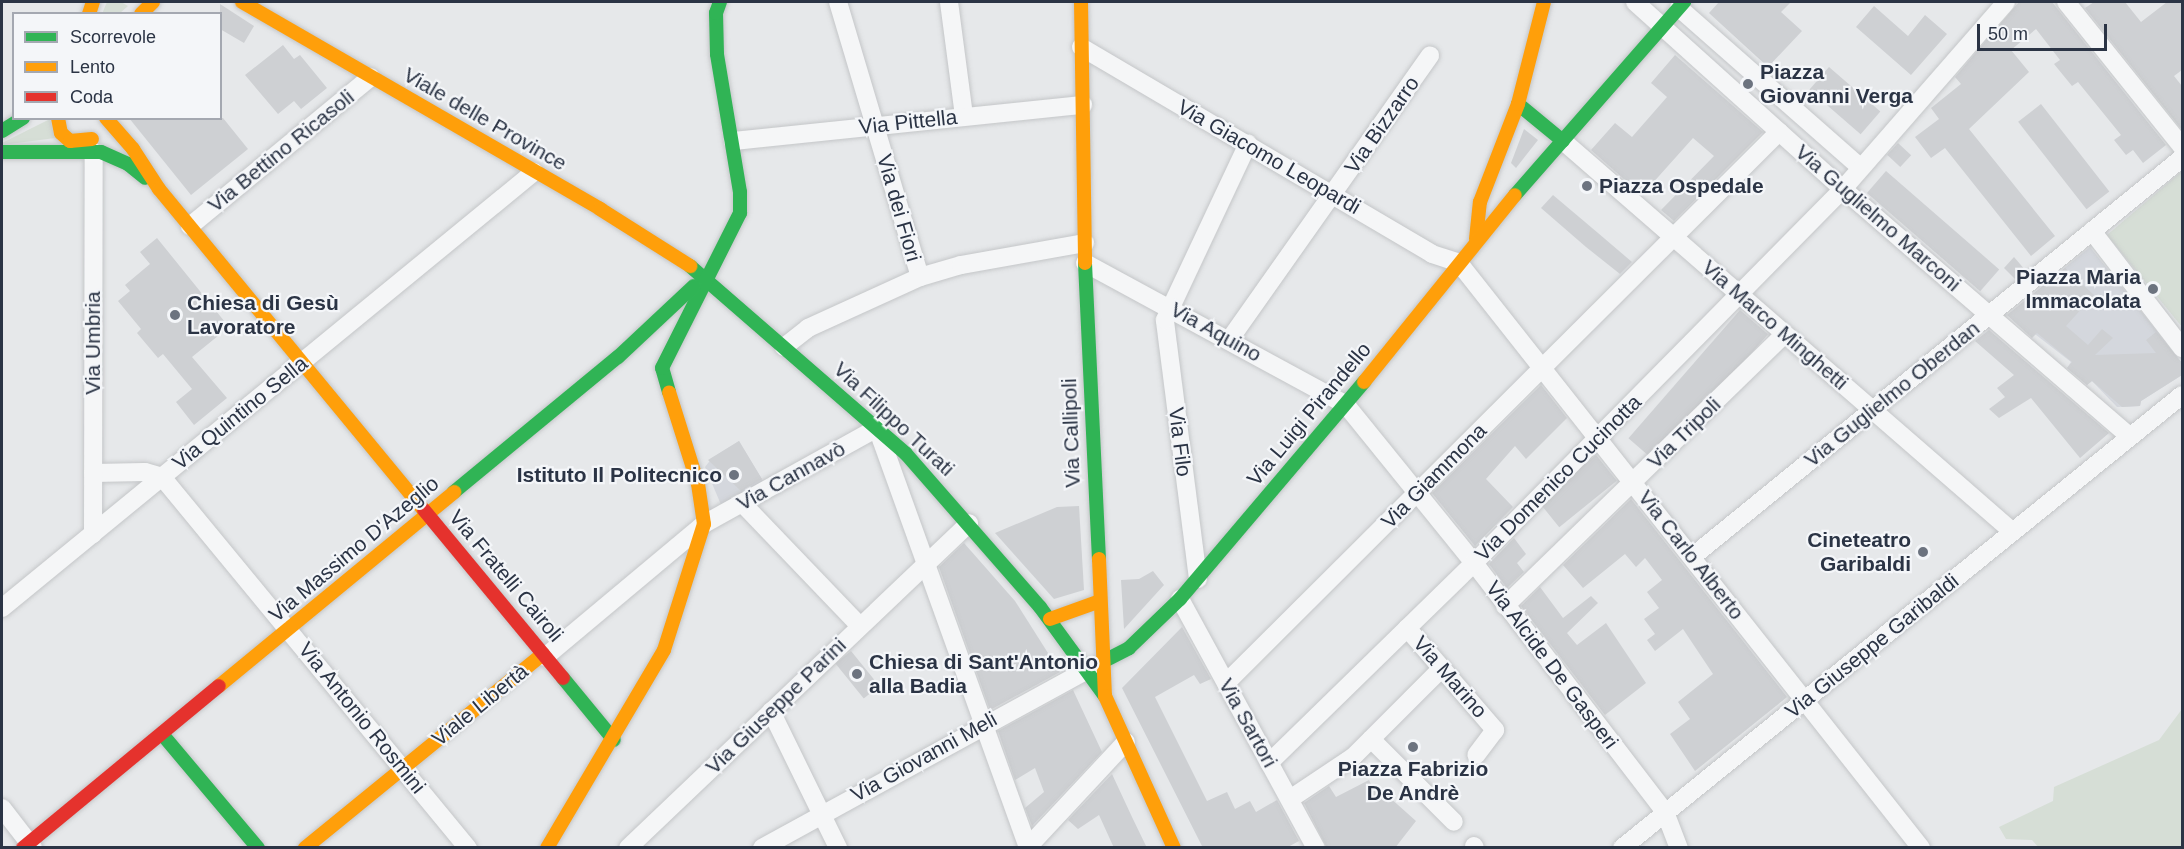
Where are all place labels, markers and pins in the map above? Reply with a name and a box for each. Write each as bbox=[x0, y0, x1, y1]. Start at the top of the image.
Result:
place label: Piazza Giovanni Verga bbox=[1760, 59, 1913, 109]
marker: Piazza Giovanni Verga bbox=[1741, 77, 1755, 91]
place label: Piazza Ospedale bbox=[1599, 173, 1764, 199]
marker: Piazza Ospedale bbox=[1580, 179, 1594, 193]
place label: Piazza Maria Immacolata bbox=[2016, 264, 2141, 314]
marker: Piazza Maria Immacolata bbox=[2146, 282, 2160, 296]
place label: Chiesa di Gesù Lavoratore bbox=[187, 290, 339, 340]
marker: Chiesa di Gesù Lavoratore bbox=[168, 308, 182, 322]
place label: Istituto Il Politecnico bbox=[517, 462, 722, 488]
marker: Istituto Il Politecnico bbox=[727, 468, 741, 482]
place label: Cineteatro Garibaldi bbox=[1807, 527, 1911, 577]
marker: Cineteatro Garibaldi bbox=[1916, 545, 1930, 559]
place label: Chiesa di Sant'Antonio alla Badia bbox=[869, 649, 1098, 699]
marker: Chiesa di Sant'Antonio alla Badia bbox=[850, 667, 864, 681]
marker: Piazza Fabrizio De Andrè bbox=[1406, 740, 1420, 754]
place label: Piazza Fabrizio De Andrè bbox=[1338, 756, 1488, 806]

